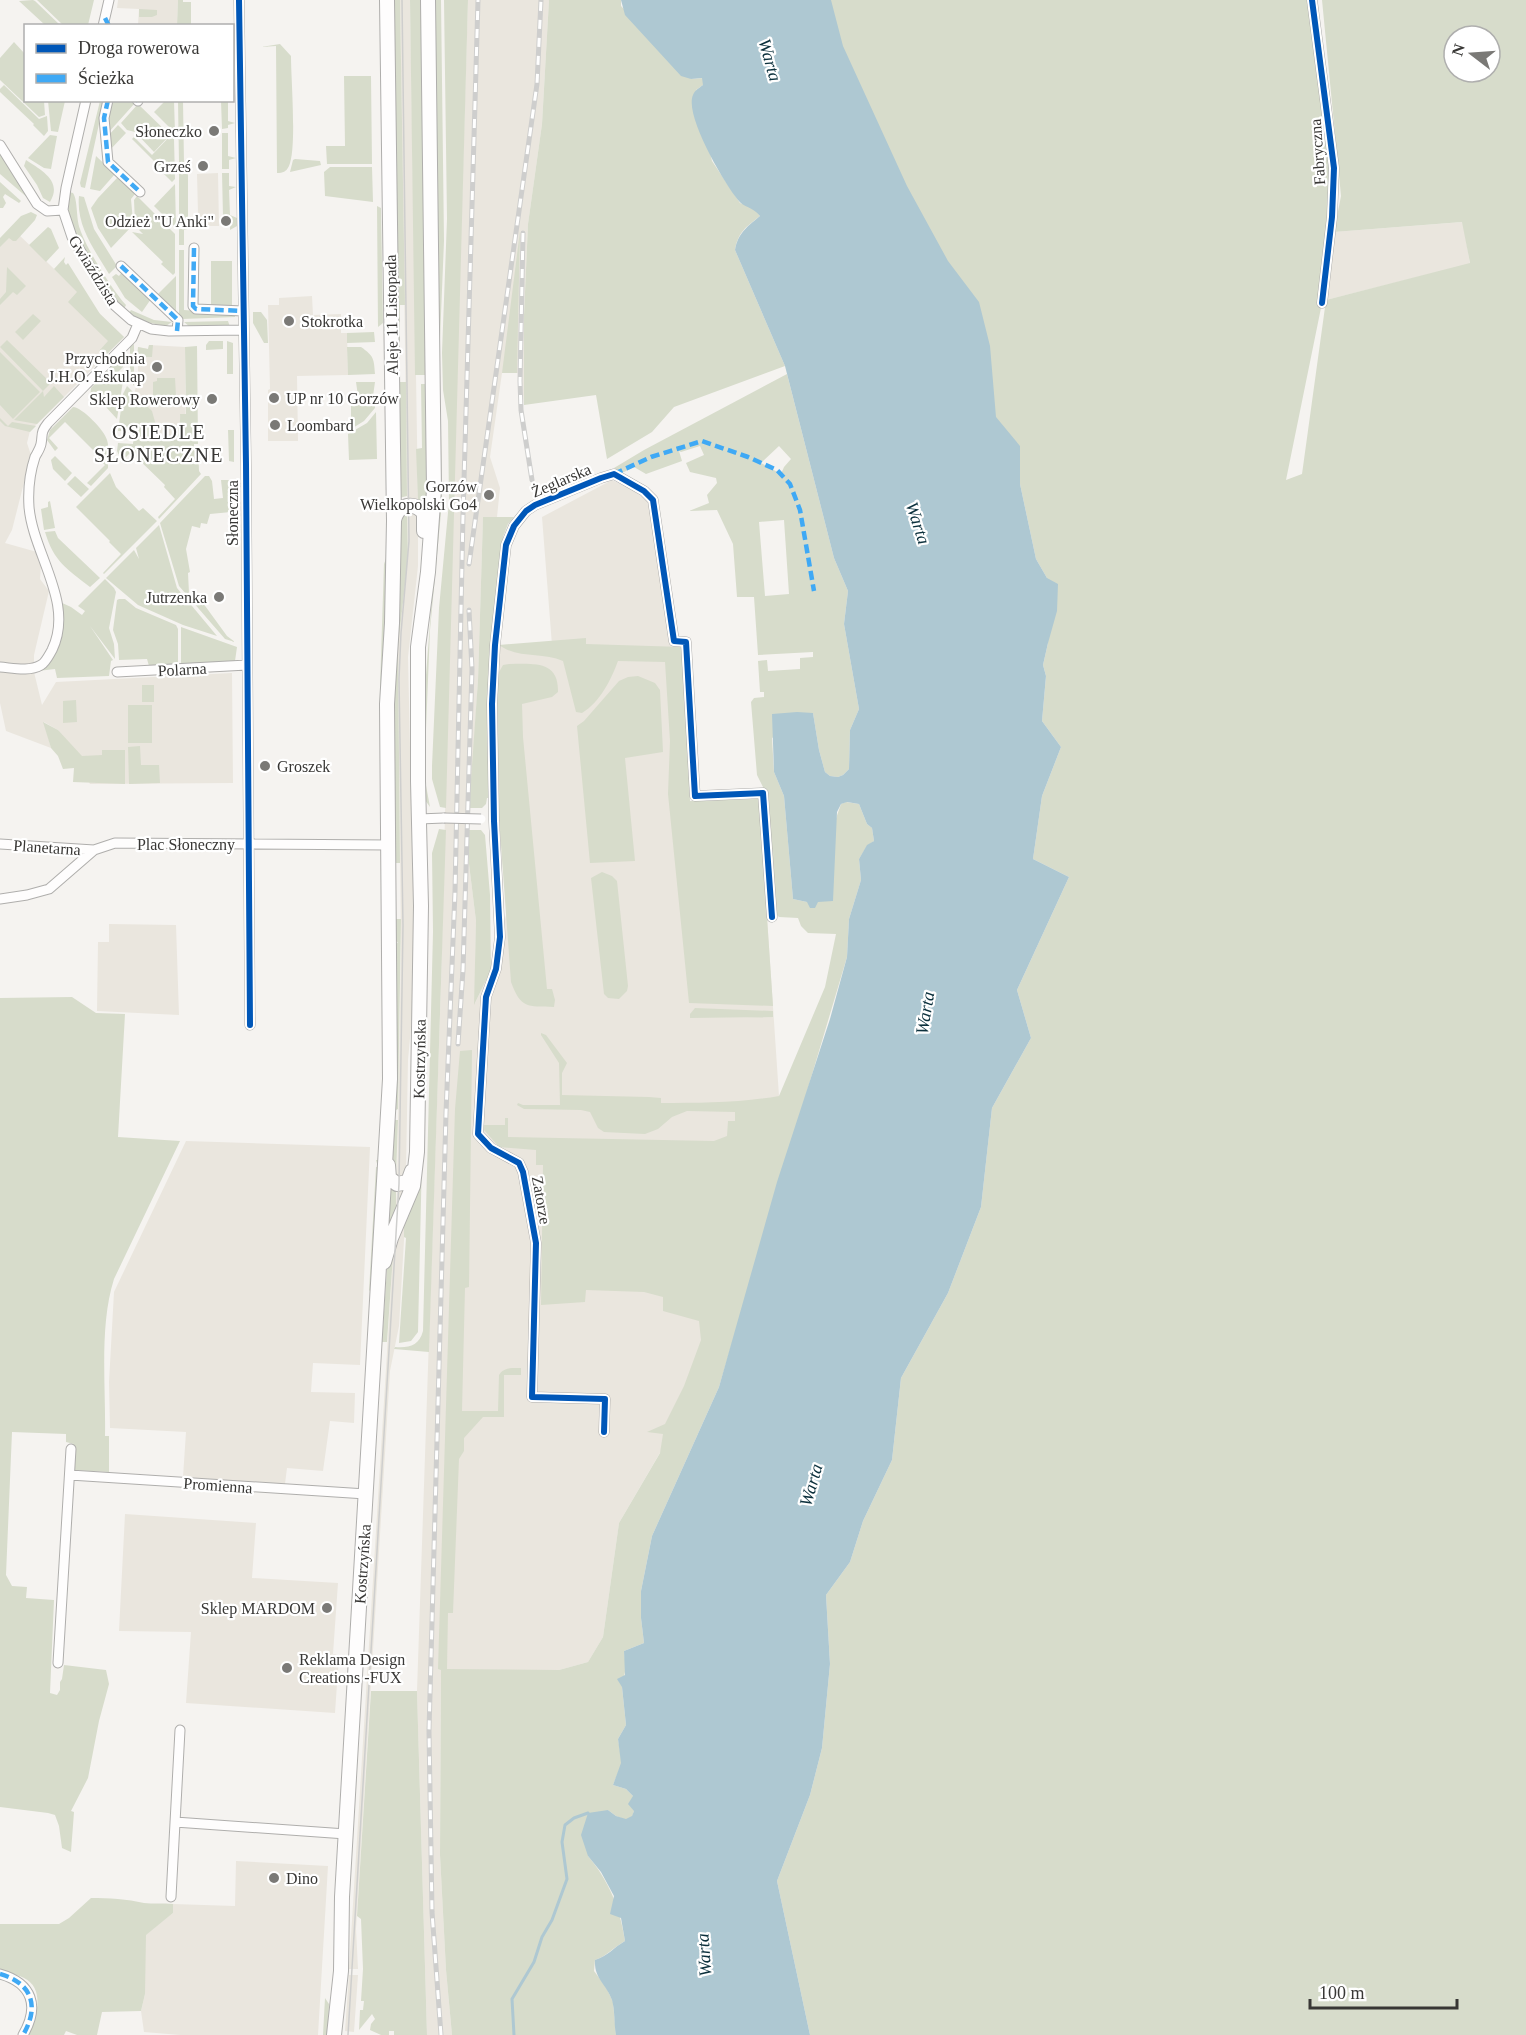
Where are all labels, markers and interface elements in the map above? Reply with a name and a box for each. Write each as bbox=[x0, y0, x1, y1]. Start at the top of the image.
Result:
legend bbox=[24, 24, 234, 102]
north arrow bbox=[1442, 24, 1502, 84]
water label: Warta bbox=[754, 36, 786, 84]
text: Droga rowerowa bbox=[78, 38, 199, 58]
text: N bbox=[1448, 41, 1468, 58]
text: Ścieżka bbox=[78, 67, 134, 88]
street label: Fabryczna bbox=[1307, 118, 1329, 186]
place label: Słoneczko bbox=[135, 123, 202, 140]
marker: Słoneczko bbox=[207, 124, 221, 138]
place label: Grześ bbox=[154, 158, 191, 175]
marker: Grześ bbox=[196, 159, 210, 173]
place label: Odzież "U Anki" bbox=[105, 213, 214, 230]
marker: Odzież "U Anki" bbox=[219, 214, 233, 228]
street label: Gwiaździsta bbox=[65, 232, 122, 308]
street label: Aleje 11 Listopada bbox=[382, 254, 402, 376]
place label: Stokrotka bbox=[301, 313, 363, 330]
marker: Stokrotka bbox=[282, 314, 296, 328]
place label: Przychodnia J.H.O. Eskulap bbox=[48, 350, 145, 386]
marker: Przychodnia J.H.O. Eskulap bbox=[150, 360, 164, 374]
place label: UP nr 10 Gorzów bbox=[286, 390, 399, 407]
place label: Sklep Rowerowy bbox=[89, 391, 200, 409]
marker: UP nr 10 Gorzów bbox=[267, 391, 281, 405]
marker: Sklep Rowerowy bbox=[205, 392, 219, 406]
place label: Loombard bbox=[287, 417, 354, 434]
marker: Loombard bbox=[268, 418, 282, 432]
district label: OSIEDLE SŁONECZNE bbox=[94, 421, 224, 466]
street label: Żeglarska bbox=[529, 460, 594, 502]
place label: Gorzów Wielkopolski Go4 bbox=[360, 478, 477, 514]
street label: Słoneczna bbox=[224, 480, 241, 546]
marker: Gorzów Wielkopolski Go4 bbox=[482, 488, 496, 502]
water label: Warta bbox=[902, 499, 934, 547]
place label: Jutrzenka bbox=[146, 589, 207, 606]
marker: Jutrzenka bbox=[212, 590, 226, 604]
street label: Polarna bbox=[157, 660, 207, 679]
place label: Groszek bbox=[277, 758, 330, 775]
marker: Groszek bbox=[258, 759, 272, 773]
street label: Plac Słoneczny bbox=[137, 836, 235, 854]
street label: Planetarna bbox=[13, 837, 81, 858]
water label: Warta bbox=[912, 990, 938, 1036]
street label: Kostrzyńska bbox=[410, 1019, 430, 1099]
street label: Zatorze bbox=[529, 1175, 554, 1226]
water label: Warta bbox=[795, 1461, 827, 1509]
street label: Promienna bbox=[183, 1475, 253, 1496]
street label: Kostrzyńska bbox=[351, 1524, 375, 1605]
place label: Sklep MARDOM bbox=[201, 1600, 315, 1618]
marker: Sklep MARDOM bbox=[320, 1601, 334, 1615]
place label: Reklama Design Creations -FUX bbox=[299, 1651, 405, 1686]
marker: Reklama Design Creations -FUX bbox=[280, 1661, 294, 1675]
place label: Dino bbox=[286, 1870, 318, 1887]
marker: Dino bbox=[267, 1871, 281, 1885]
water label: Warta bbox=[693, 1933, 715, 1977]
scale bar bbox=[1310, 1972, 1457, 2010]
text: 100 m bbox=[1319, 1983, 1365, 2003]

